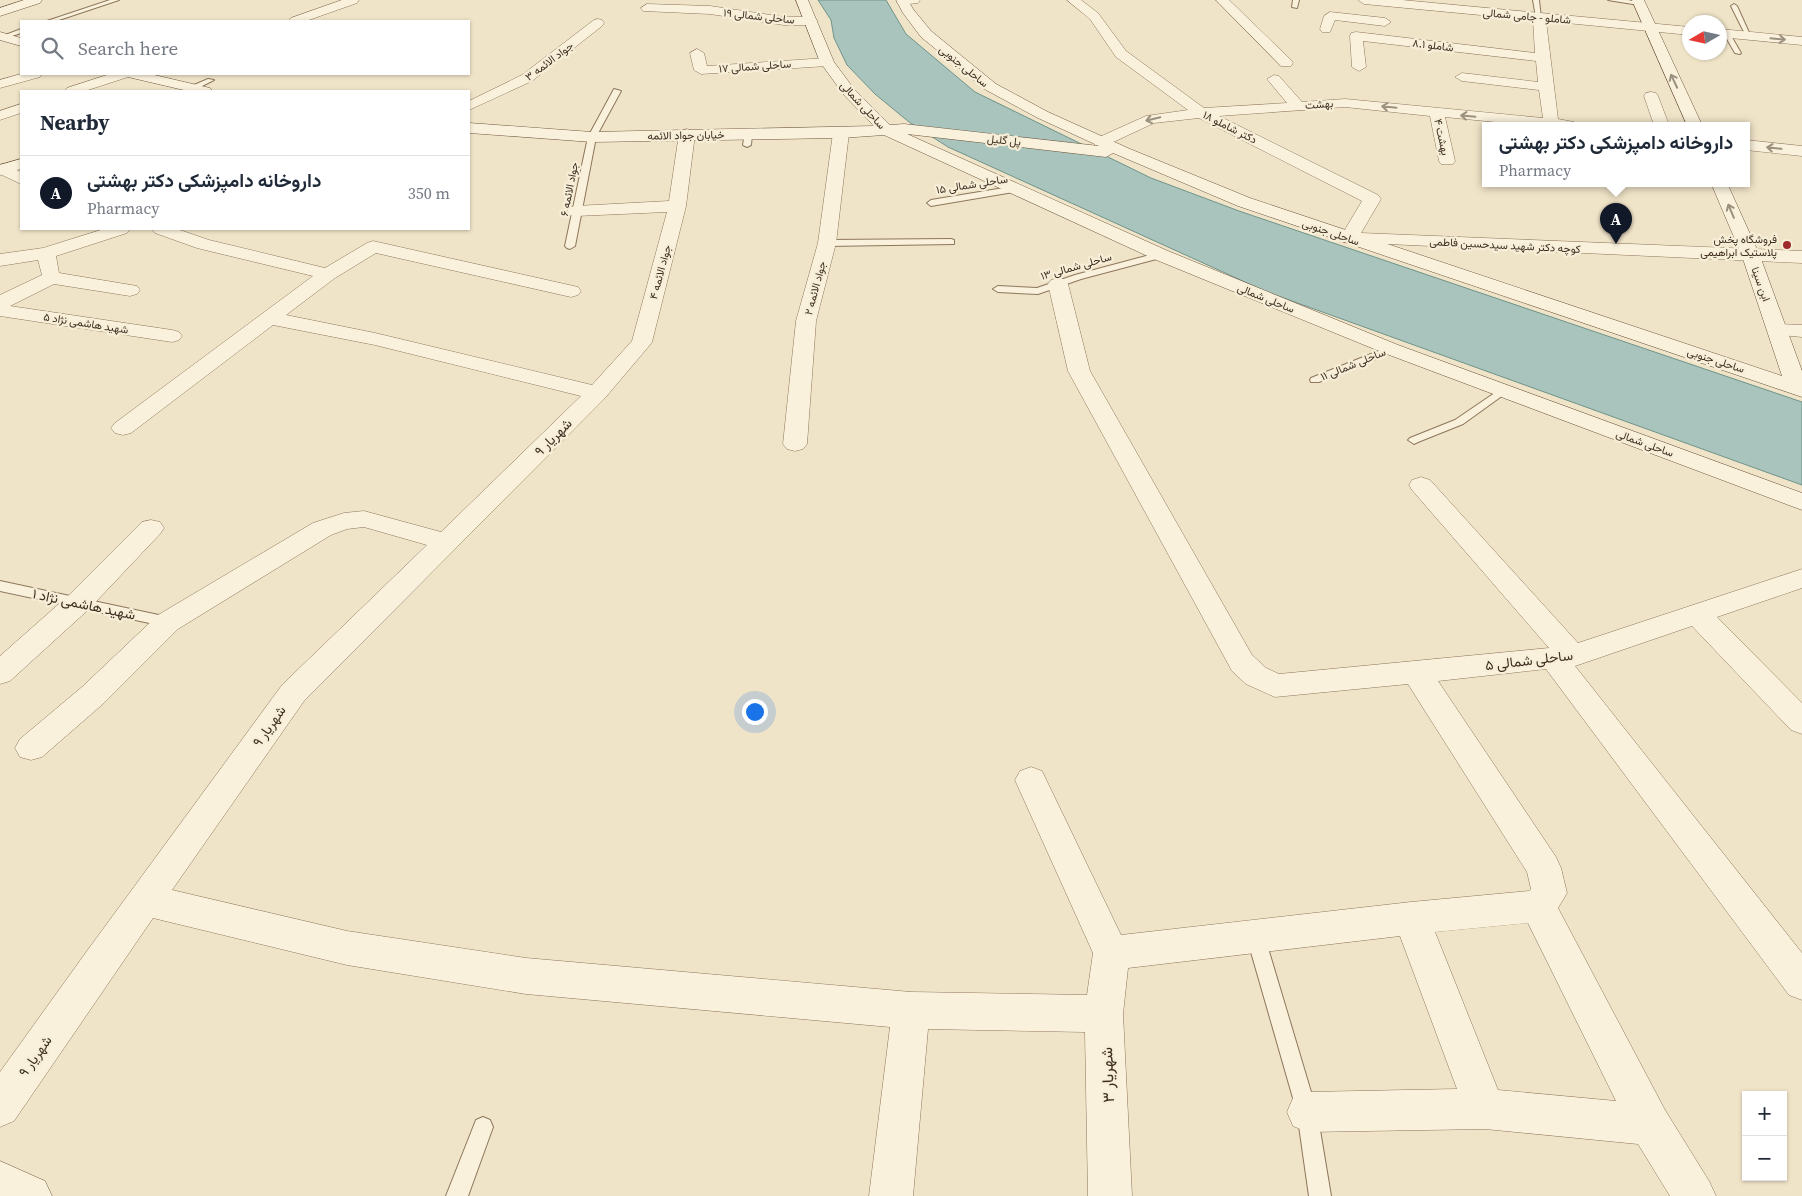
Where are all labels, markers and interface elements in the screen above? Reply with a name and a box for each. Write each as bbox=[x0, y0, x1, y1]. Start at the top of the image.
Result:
street label: ساحلی شمالی ۱۹ bbox=[723, 5, 796, 28]
street label: شاملو - جامی شمالی bbox=[1482, 5, 1572, 28]
north arrow bbox=[1682, 15, 1727, 60]
search box bbox=[20, 20, 470, 75]
icon: search bbox=[38, 34, 66, 62]
one-way arrow bbox=[1770, 34, 1786, 44]
text: Search here bbox=[78, 35, 178, 61]
street label: شاملو ۸.۱ bbox=[1412, 36, 1455, 55]
street label: جواد الائمه ۳ bbox=[522, 38, 576, 84]
street label: ساحلی جنوبی bbox=[936, 42, 992, 91]
street label: ساحلی شمالی ۱۷ bbox=[718, 56, 792, 77]
one-way arrow bbox=[1669, 74, 1679, 89]
street label: ساحلی شمالی bbox=[837, 78, 889, 133]
street label: بهشت bbox=[1304, 96, 1334, 113]
one-way arrow bbox=[1381, 102, 1397, 112]
street label: دکتر شاملو ۱۸ bbox=[1200, 107, 1259, 147]
text: Nearby bbox=[40, 108, 110, 137]
one-way arrow bbox=[1460, 111, 1476, 120]
one-way arrow bbox=[1146, 115, 1162, 125]
street label: بهشت ۴ bbox=[1430, 117, 1453, 157]
popup bbox=[1482, 122, 1750, 187]
street label: خیابان جواد الائمه bbox=[647, 127, 725, 144]
text: داروخانه دامپزشکی دکتر بهشتی bbox=[1499, 129, 1733, 155]
street label: پل گلیل bbox=[986, 131, 1022, 150]
one-way arrow bbox=[1766, 144, 1782, 153]
text: Pharmacy bbox=[1499, 159, 1571, 181]
street label: جواد الائمه ۶ bbox=[557, 161, 582, 217]
text: داروخانه دامپزشکی دکتر بهشتی bbox=[87, 167, 321, 193]
street label: ساحلی شمالی ۱۵ bbox=[935, 171, 1009, 198]
text: A bbox=[51, 182, 61, 204]
text: 350 m bbox=[408, 182, 450, 204]
text: Pharmacy bbox=[87, 197, 159, 219]
pin: A bbox=[1600, 203, 1632, 244]
one-way arrow bbox=[1726, 204, 1736, 219]
street label: ساحلی جنوبی bbox=[1300, 216, 1362, 249]
place label: فروشگاه پخش پلاستیک ابراهیمی bbox=[1700, 232, 1777, 260]
street label: کوچه دکتر شهید سیدحسین فاطمی bbox=[1429, 234, 1581, 257]
marker: فروشگاه پخش پلاستیک ابراهیمی bbox=[1781, 239, 1793, 251]
street label: جواد الائمه ۴ bbox=[646, 243, 675, 301]
street label: ساحلی شمالی ۱۳ bbox=[1039, 249, 1114, 284]
street label: جواد الائمه ۲ bbox=[801, 260, 830, 317]
street label: ابن سینا bbox=[1747, 265, 1774, 303]
street label: ساحلی شمالی bbox=[1235, 280, 1297, 317]
street label: شهید هاشمی نژاد ۵ bbox=[42, 309, 130, 338]
street label: ساحلی شمالی ۱۱ bbox=[1318, 344, 1388, 384]
street label: ساحلی جنوبی bbox=[1685, 344, 1747, 377]
street label: شهریار ۹ bbox=[530, 414, 576, 460]
street label: ساحلی شمالی bbox=[1614, 426, 1676, 461]
street label: شهید هاشمی نژاد ۱ bbox=[31, 583, 137, 625]
street label: ساحلی شمالی ۵ bbox=[1484, 645, 1574, 675]
your location bbox=[742, 699, 768, 725]
street label: شهریار ۹ bbox=[248, 701, 290, 751]
street label: شهریار ۹ bbox=[14, 1031, 56, 1081]
street label: شهریار ۳ bbox=[1095, 1047, 1119, 1103]
map controls bbox=[1742, 1091, 1787, 1181]
button: + bbox=[1742, 1091, 1787, 1136]
button: − bbox=[1742, 1136, 1787, 1181]

